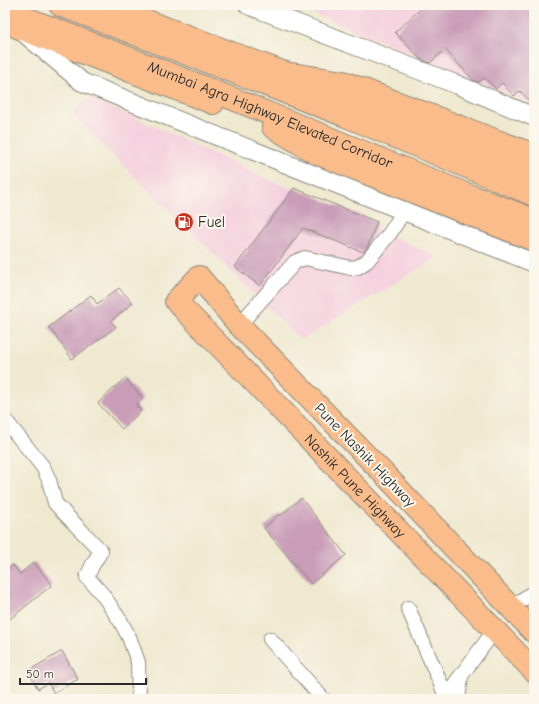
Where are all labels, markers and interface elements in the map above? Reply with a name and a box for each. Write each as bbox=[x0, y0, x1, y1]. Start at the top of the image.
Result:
street label: Mumbai Agra Highway Elevated Corridor bbox=[145, 57, 395, 172]
fuel station icon: Fuel bbox=[173, 211, 195, 233]
place label: Fuel bbox=[198, 213, 225, 231]
street label: Pune Nashik Highway bbox=[311, 399, 420, 511]
street label: Nashik Pune Highway bbox=[301, 430, 410, 542]
scale bar bbox=[20, 660, 146, 686]
text: 50 m bbox=[26, 667, 54, 681]

